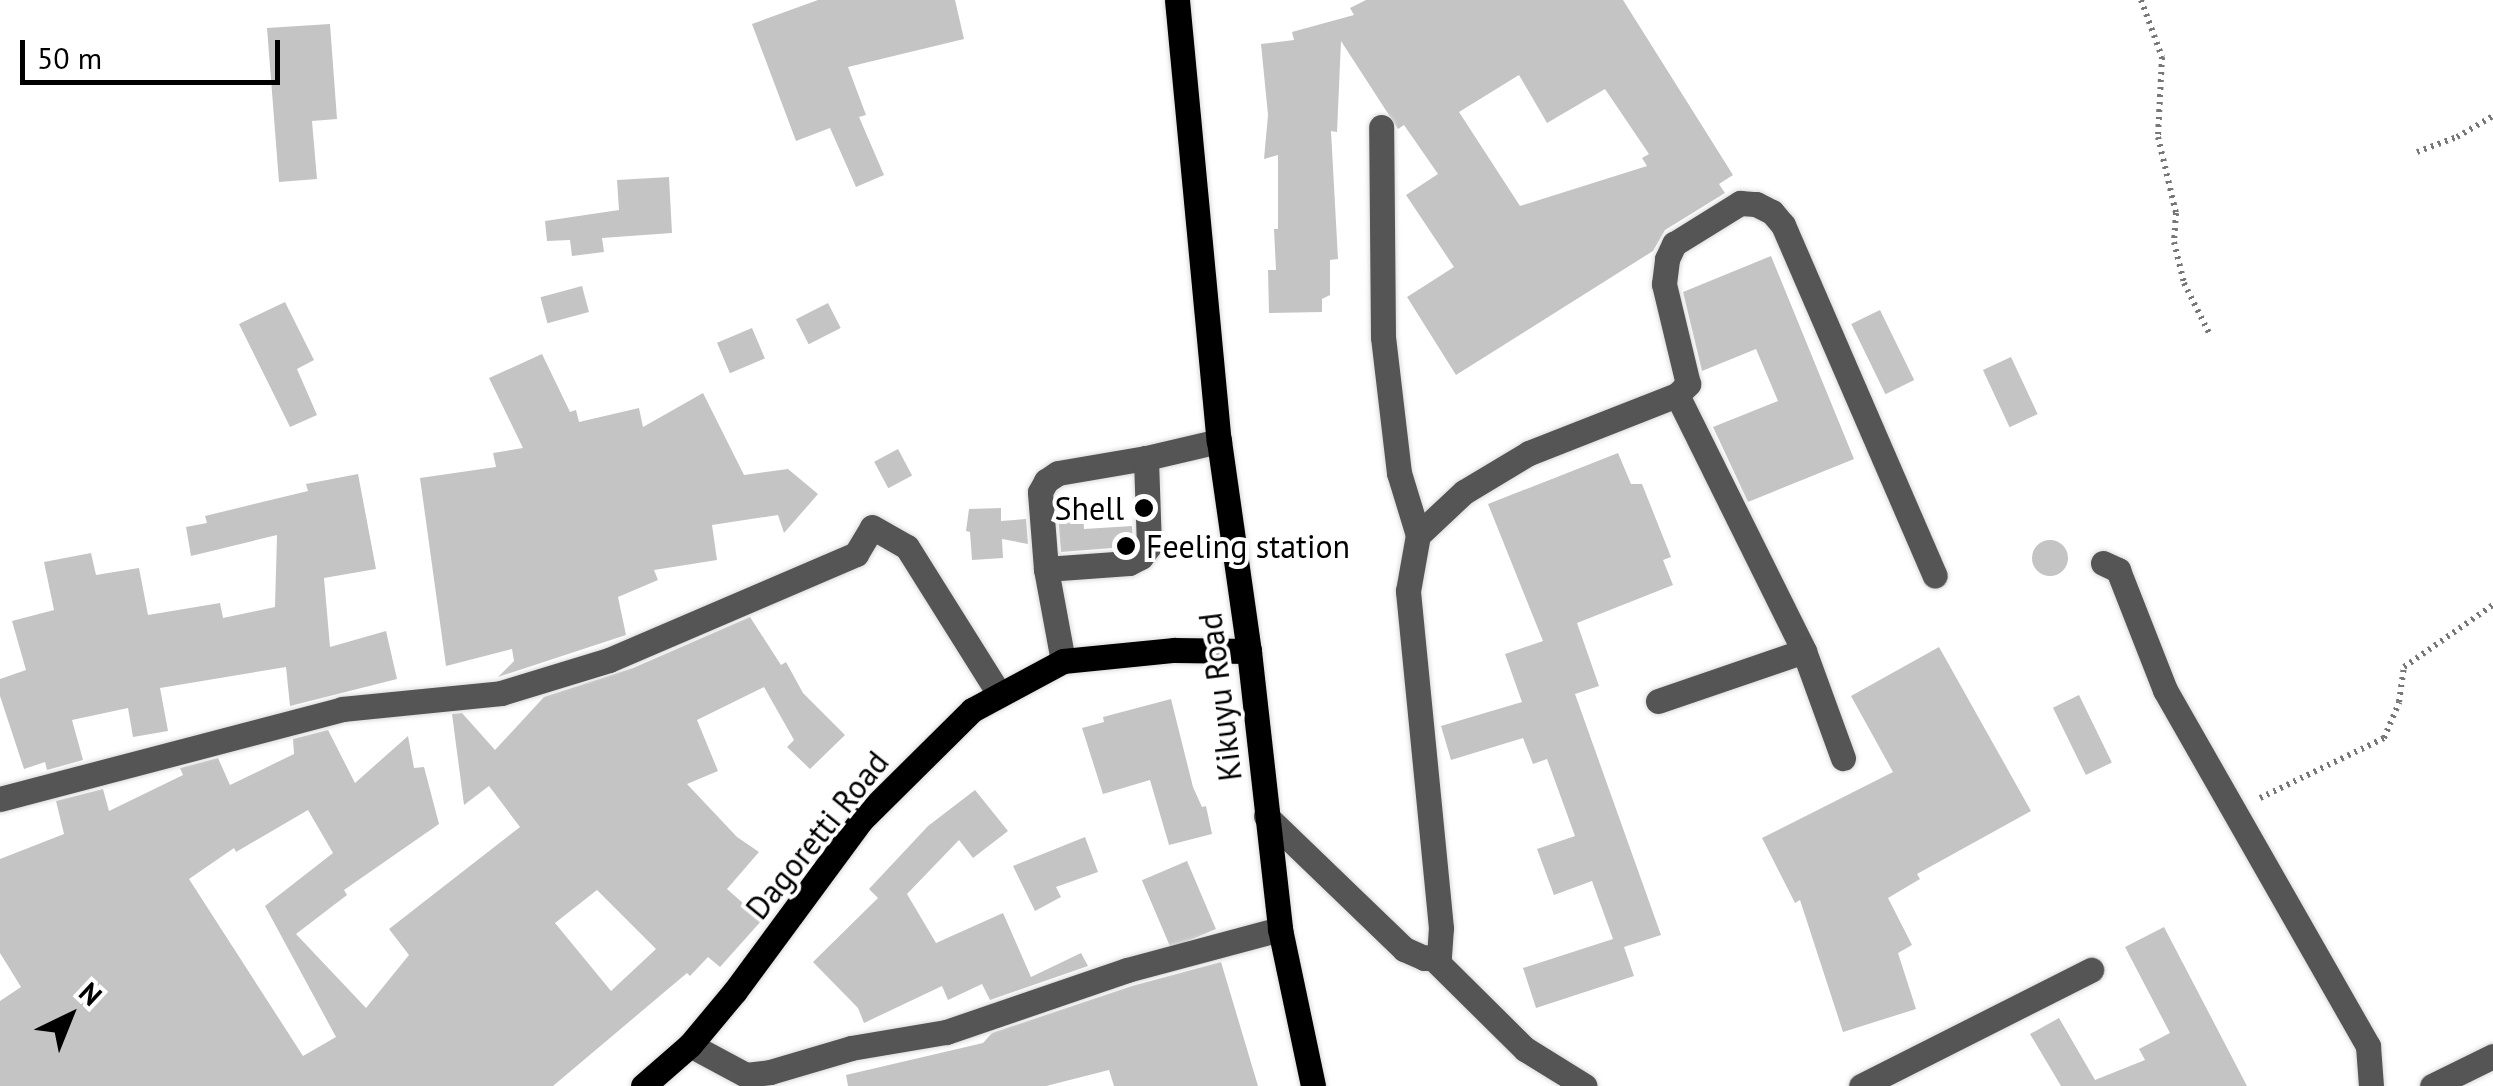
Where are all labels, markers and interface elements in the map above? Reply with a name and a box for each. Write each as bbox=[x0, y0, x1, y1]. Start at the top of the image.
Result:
scale bar bbox=[25, 20, 285, 82]
text: 50 m bbox=[37, 38, 102, 77]
place label: Shell bbox=[1055, 489, 1124, 527]
marker: Shell bbox=[1133, 497, 1155, 519]
place label: Feeling station bbox=[1146, 527, 1350, 565]
marker: Feeling station bbox=[1115, 535, 1137, 557]
street label: Kikuyu Road bbox=[1191, 611, 1249, 783]
street label: Dagoretti Road bbox=[738, 743, 896, 927]
north arrow bbox=[20, 966, 120, 1066]
text: N bbox=[71, 974, 110, 1014]

